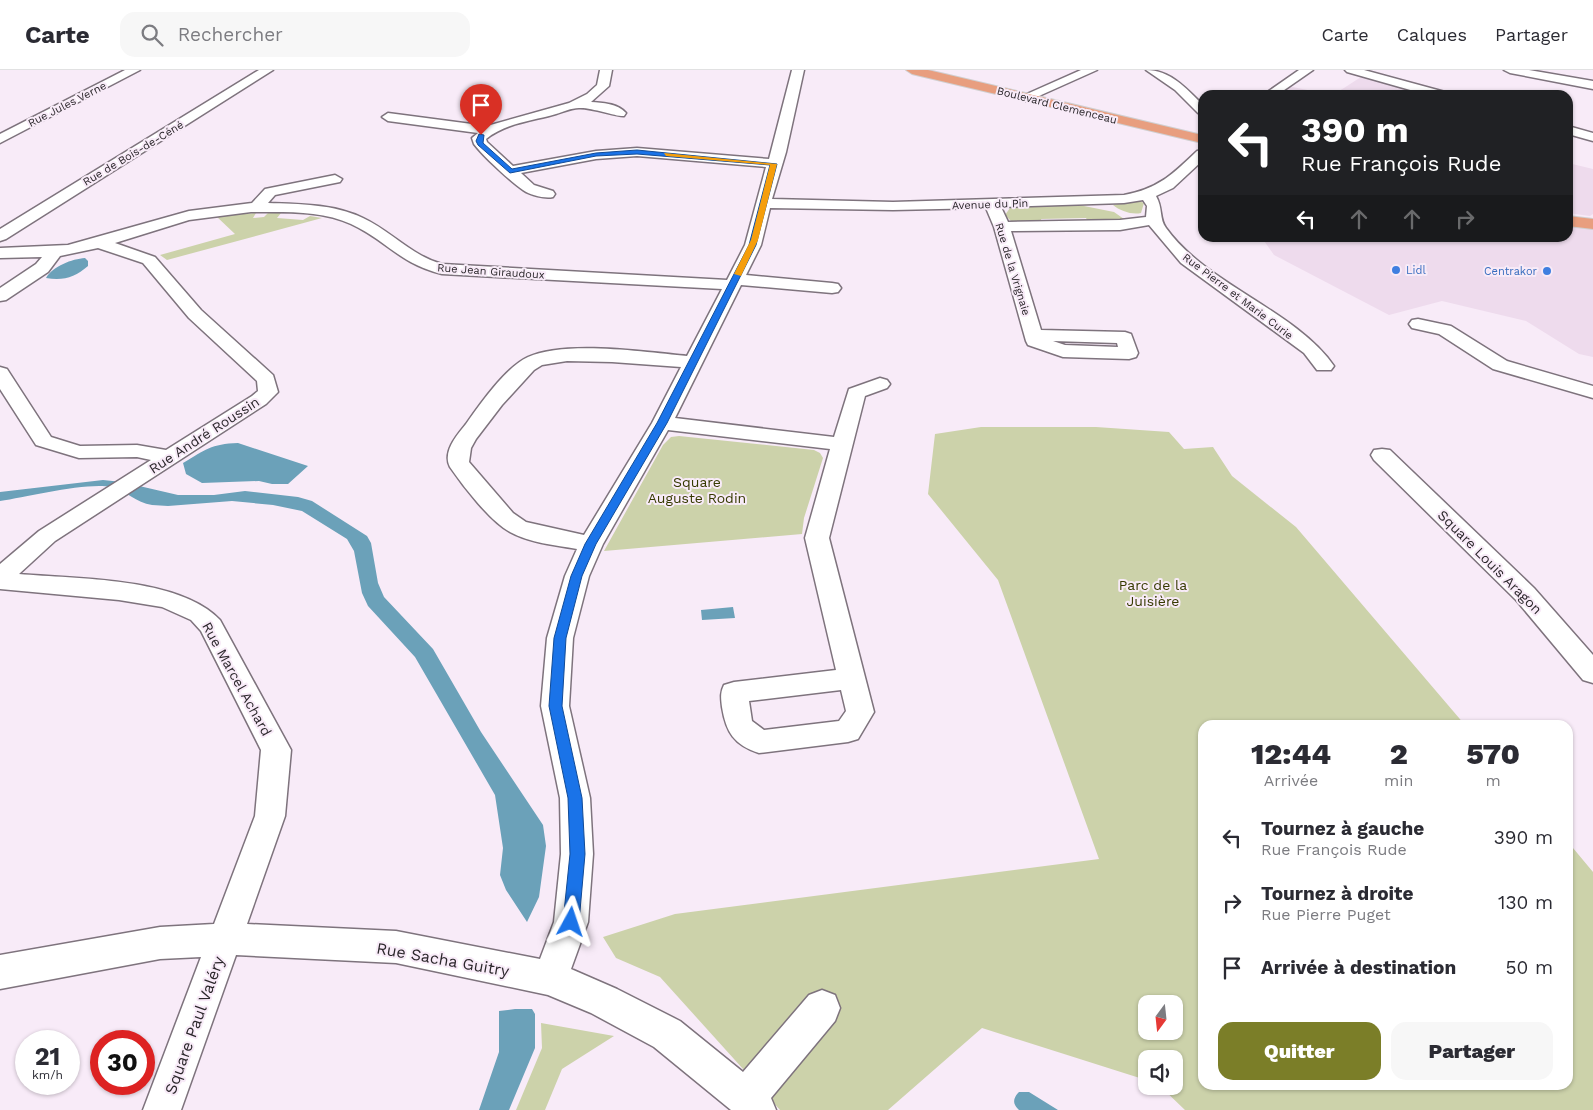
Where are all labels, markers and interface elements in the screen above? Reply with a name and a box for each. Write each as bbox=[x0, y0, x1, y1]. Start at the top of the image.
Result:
search box bbox=[120, 12, 470, 57]
text: Carte bbox=[25, 21, 90, 49]
icon: search bbox=[138, 21, 166, 49]
text: Rechercher bbox=[178, 23, 283, 46]
text: Carte bbox=[1321, 24, 1369, 45]
text: Calques bbox=[1397, 24, 1467, 45]
text: Partager bbox=[1495, 24, 1568, 45]
street label: Rue Jules Verne bbox=[26, 79, 109, 130]
pin bbox=[460, 84, 502, 135]
street label: Boulevard Clemenceau bbox=[995, 84, 1118, 127]
icon: arrive bbox=[467, 91, 495, 119]
text: 390 m bbox=[1301, 109, 1409, 151]
icon: left bbox=[1218, 110, 1283, 175]
street label: Rue de Bois-de-Céné bbox=[81, 118, 186, 189]
text: Rue François Rude bbox=[1301, 151, 1501, 176]
street label: Avenue du Pin bbox=[952, 197, 1028, 212]
icon: left bbox=[1292, 205, 1320, 233]
icon: ahead bbox=[1345, 205, 1373, 233]
icon: ahead bbox=[1398, 205, 1426, 233]
icon: right bbox=[1451, 205, 1479, 233]
street label: Rue de la Vrignaie bbox=[992, 221, 1033, 317]
street label: Rue Pierre et Marie Curie bbox=[1180, 251, 1295, 342]
street label: Rue Jean Giraudoux bbox=[437, 261, 545, 282]
marker: Lidl bbox=[1390, 264, 1402, 276]
place label: Lidl bbox=[1406, 264, 1426, 277]
place label: Centrakor bbox=[1484, 265, 1538, 278]
marker: Centrakor bbox=[1541, 265, 1553, 277]
street label: Rue André Roussin bbox=[146, 393, 262, 477]
park label: Square Auguste Rodin bbox=[648, 474, 746, 506]
street label: Square Louis Aragon bbox=[1435, 507, 1545, 617]
park label: Parc de la Juisière bbox=[1119, 577, 1187, 609]
street label: Rue Marcel Achard bbox=[199, 619, 275, 739]
text: 12:44 bbox=[1251, 736, 1331, 771]
text: 2 bbox=[1390, 736, 1408, 771]
text: 570 bbox=[1466, 736, 1520, 771]
text: Arrivée bbox=[1264, 771, 1318, 790]
text: min bbox=[1384, 771, 1413, 790]
text: m bbox=[1486, 771, 1501, 790]
text: Tournez à gauche bbox=[1261, 817, 1424, 840]
icon: left bbox=[1218, 824, 1246, 852]
text: 390 m bbox=[1494, 826, 1553, 849]
text: Rue François Rude bbox=[1261, 840, 1407, 859]
text: Tournez à droite bbox=[1261, 882, 1413, 905]
icon: right bbox=[1218, 889, 1246, 917]
text: 130 m bbox=[1498, 891, 1553, 914]
position arrow bbox=[544, 895, 596, 947]
text: Rue Pierre Puget bbox=[1261, 905, 1391, 924]
street label: Rue Sacha Guitry bbox=[375, 938, 511, 981]
street label: Square Paul Valéry bbox=[161, 953, 229, 1097]
icon: arrive bbox=[1218, 954, 1246, 982]
text: Arrivée à destination bbox=[1261, 956, 1456, 979]
text: 50 m bbox=[1506, 956, 1553, 979]
north arrow bbox=[1138, 995, 1182, 1040]
map controls bbox=[1138, 995, 1183, 1095]
button: Quitter bbox=[1218, 1022, 1381, 1080]
button: Partager bbox=[1391, 1022, 1553, 1080]
speed limit sign: 30 bbox=[90, 1030, 155, 1095]
text: 21 bbox=[35, 1042, 60, 1071]
button: sound bbox=[1138, 1050, 1183, 1095]
text: km/h bbox=[32, 1068, 63, 1082]

